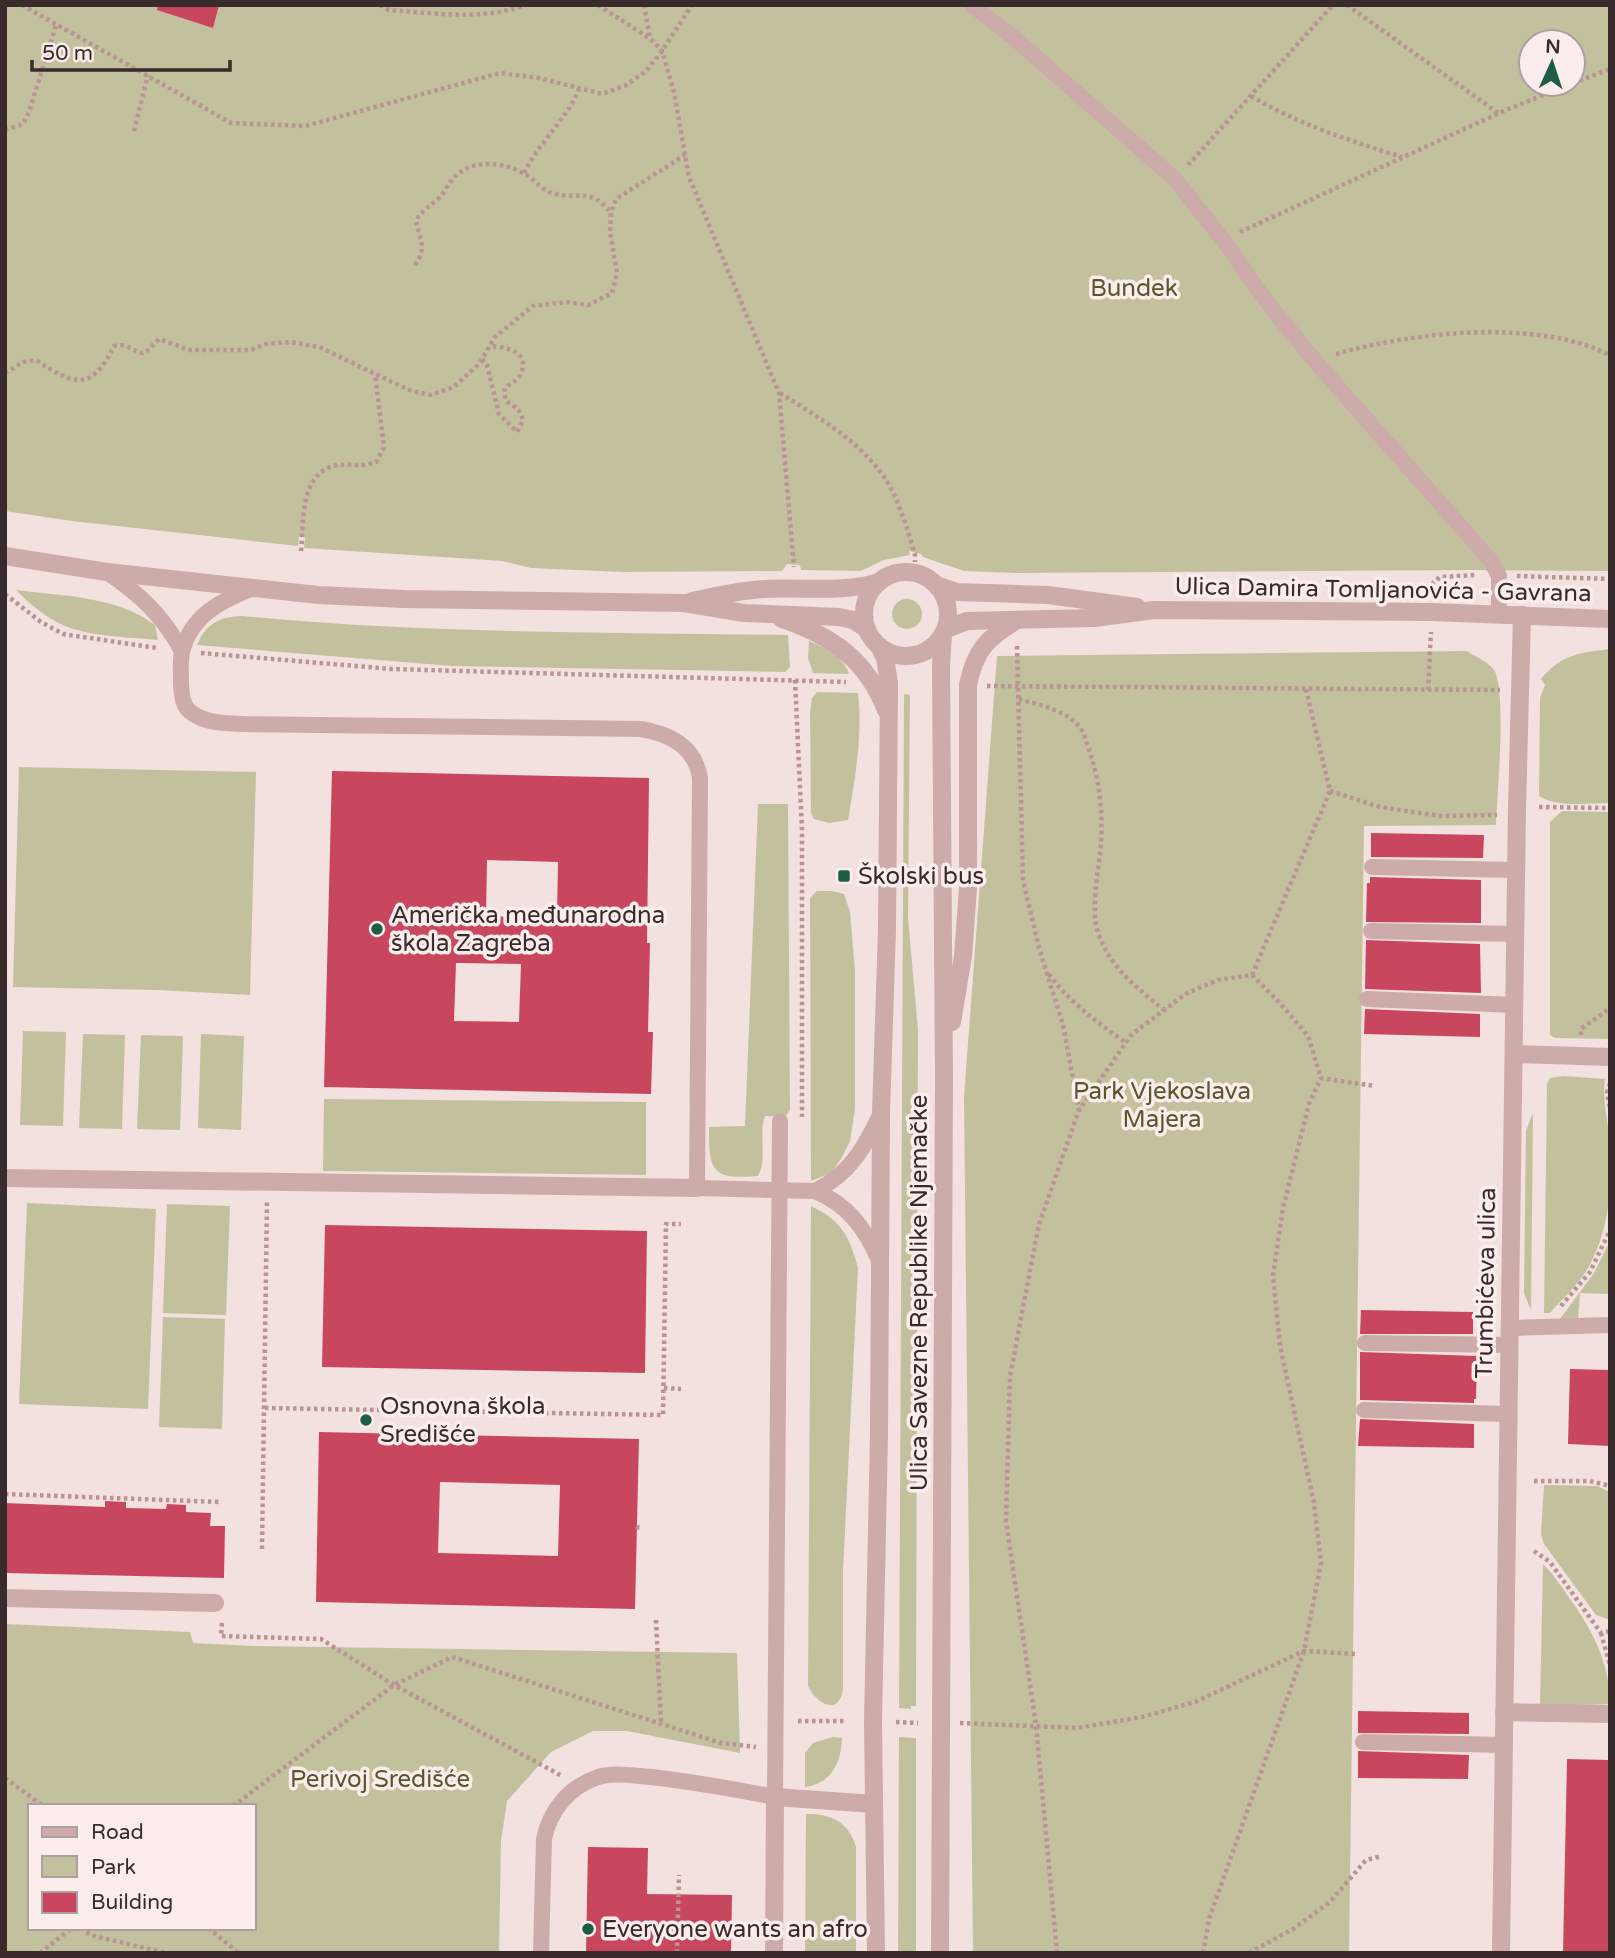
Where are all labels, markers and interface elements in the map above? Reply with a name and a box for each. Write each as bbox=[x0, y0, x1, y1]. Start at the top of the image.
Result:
scale bar bbox=[32, 28, 229, 72]
north arrow bbox=[1517, 28, 1587, 98]
text: N bbox=[1545, 36, 1561, 58]
text: 50 m bbox=[42, 41, 93, 66]
park label: Bundek bbox=[1090, 274, 1178, 303]
street label: Ulica Damira Tomljanovića - Gavrana bbox=[1174, 572, 1592, 608]
place label: Školski bus bbox=[858, 862, 984, 891]
marker: Školski bus bbox=[836, 868, 852, 884]
place label: Američka međunarodna škola Zagreba bbox=[391, 901, 665, 958]
marker: Američka međunarodna škola Zagreba bbox=[369, 921, 385, 937]
park label: Park Vjekoslava Majera bbox=[1073, 1077, 1251, 1134]
street label: Ulica Savezne Republike Njemačke bbox=[905, 1095, 934, 1491]
street label: Trumbićeva ulica bbox=[1470, 1187, 1502, 1379]
place label: Osnovna škola Središće bbox=[380, 1392, 545, 1449]
marker: Osnovna škola Središće bbox=[358, 1412, 374, 1428]
park label: Perivoj Središće bbox=[290, 1765, 470, 1794]
legend bbox=[28, 1804, 256, 1930]
text: Road bbox=[91, 1820, 144, 1845]
text: Park bbox=[91, 1855, 136, 1880]
text: Building bbox=[91, 1890, 173, 1915]
place label: Everyone wants an afro bbox=[602, 1915, 868, 1944]
marker: Everyone wants an afro bbox=[580, 1921, 596, 1937]

